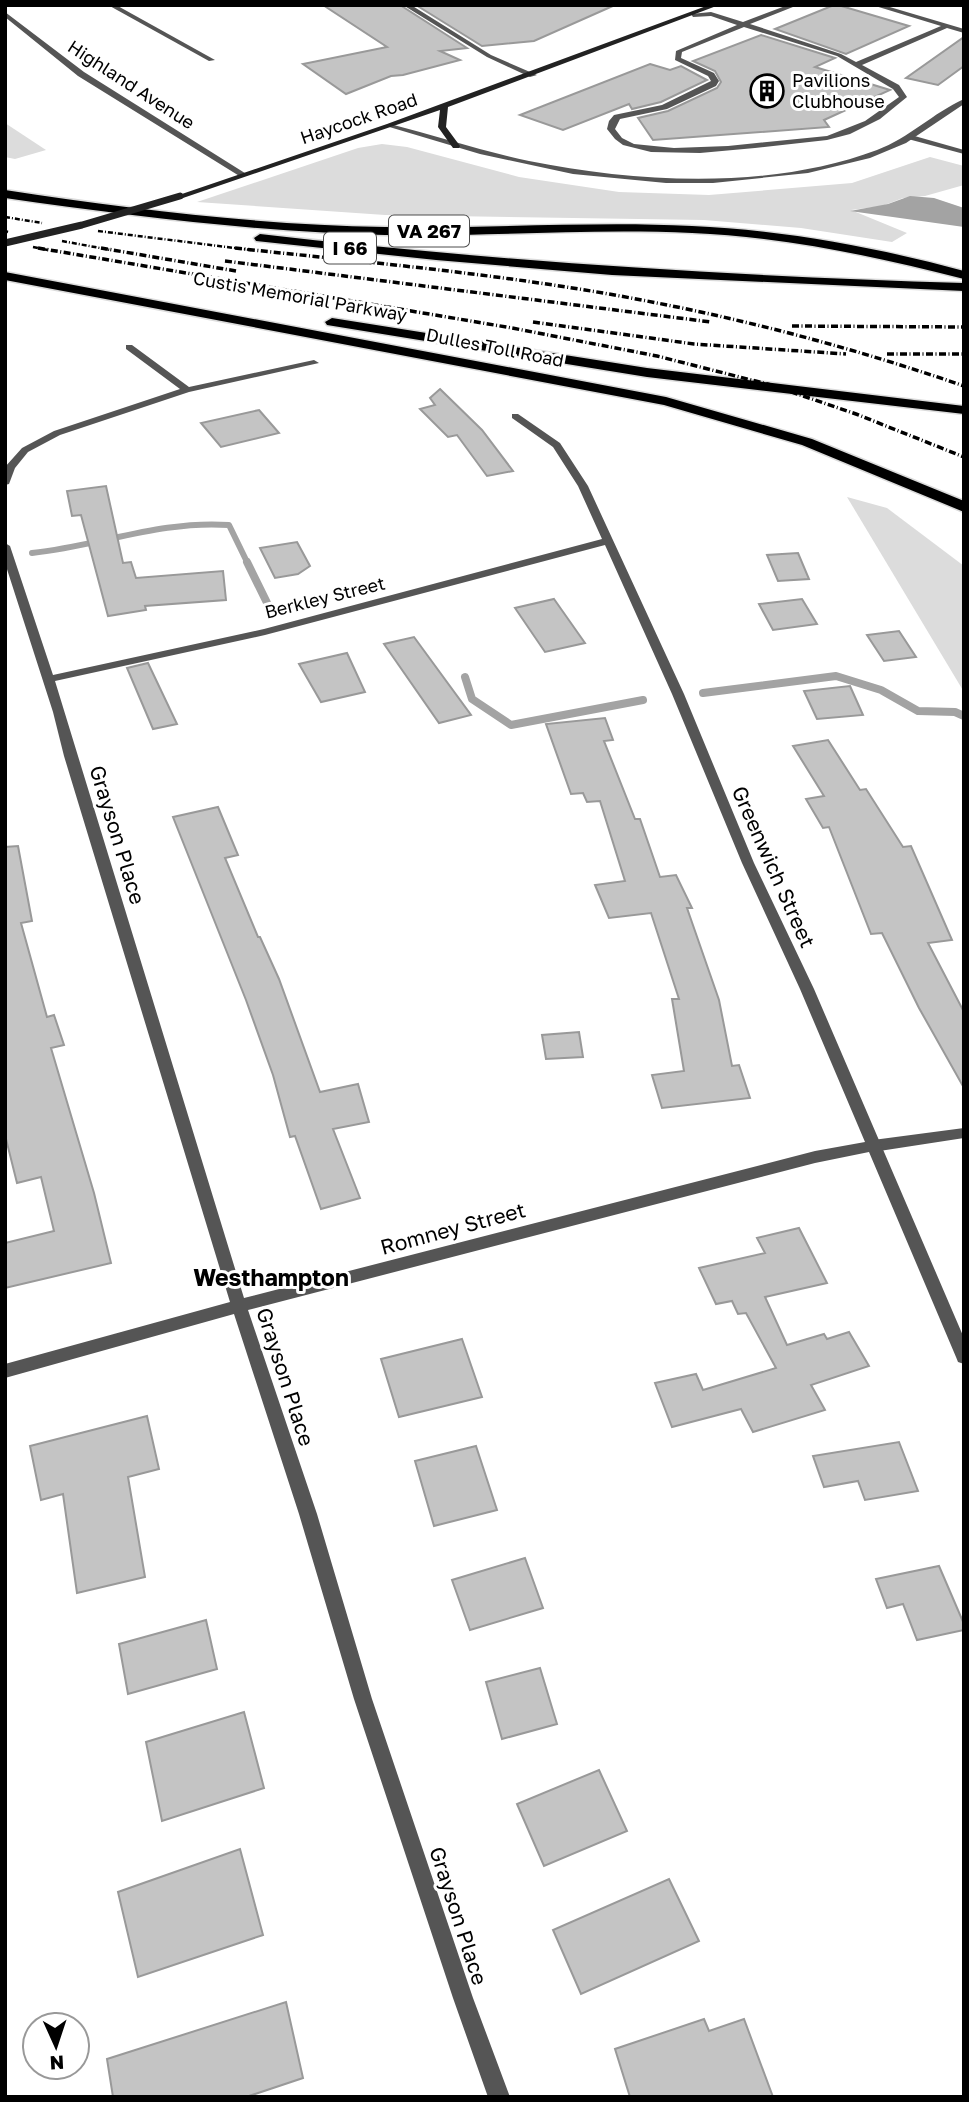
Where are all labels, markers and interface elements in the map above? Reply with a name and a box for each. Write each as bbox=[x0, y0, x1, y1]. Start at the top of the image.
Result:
street label: Highland Avenue bbox=[64, 35, 199, 133]
place label: Pavilions Clubhouse bbox=[792, 69, 885, 112]
building icon: Pavilions Clubhouse bbox=[748, 72, 786, 110]
street label: Haycock Road bbox=[297, 88, 420, 148]
road number: VA 267 bbox=[389, 216, 469, 246]
road number: I 66 bbox=[324, 232, 376, 264]
street label: Custis Memorial Parkway bbox=[191, 266, 409, 326]
street label: Dulles Toll Road bbox=[424, 323, 566, 371]
street label: Berkley Street bbox=[262, 571, 387, 623]
street label: Grayson Place bbox=[84, 762, 151, 907]
street label: Greenwich Street bbox=[727, 782, 821, 951]
street label: Romney Street bbox=[377, 1196, 528, 1260]
district label: Westhampton bbox=[193, 1263, 349, 1291]
street label: Grayson Place bbox=[251, 1304, 321, 1449]
street label: Grayson Place bbox=[424, 1843, 494, 1988]
north arrow bbox=[21, 2011, 91, 2081]
text: N bbox=[49, 2052, 65, 2075]

